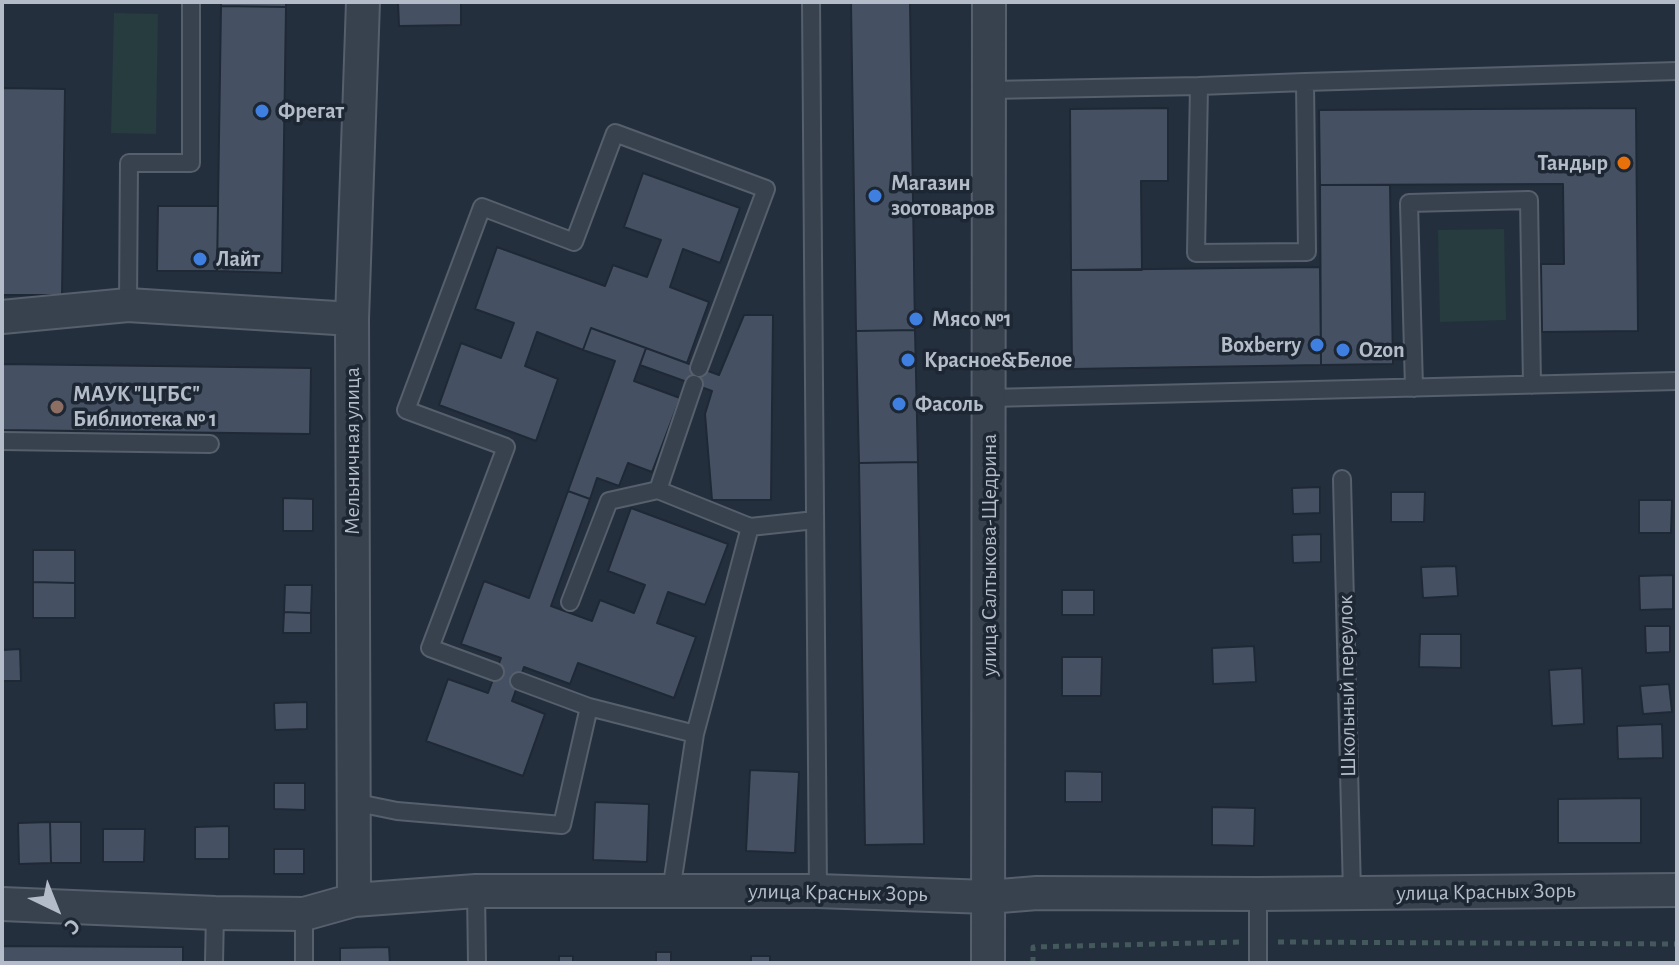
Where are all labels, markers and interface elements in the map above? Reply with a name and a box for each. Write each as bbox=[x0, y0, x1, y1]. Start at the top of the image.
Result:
place label: Фрегат bbox=[278, 98, 344, 124]
marker: Фрегат bbox=[253, 102, 271, 120]
place label: Тандыр bbox=[1538, 150, 1608, 176]
marker: Тандыр bbox=[1615, 154, 1633, 172]
place label: Магазин зоотоваров bbox=[891, 170, 995, 222]
marker: Магазин зоотоваров bbox=[866, 187, 884, 205]
place label: Лайт bbox=[216, 246, 260, 272]
marker: Лайт bbox=[191, 250, 209, 268]
place label: Мясо №1 bbox=[932, 306, 1012, 332]
marker: Мясо №1 bbox=[907, 310, 925, 328]
place label: Boxberry bbox=[1221, 332, 1301, 358]
marker: Boxberry bbox=[1308, 336, 1326, 354]
place label: Ozon bbox=[1359, 337, 1405, 363]
marker: Ozon bbox=[1334, 341, 1352, 359]
place label: Красное&Белое bbox=[924, 347, 1072, 373]
marker: Красное&Белое bbox=[899, 351, 917, 369]
street label: Мельничная улица bbox=[339, 367, 365, 535]
place label: МАУК "ЦГБС" Библиотека № 1 bbox=[73, 381, 217, 432]
place label: Фасоль bbox=[915, 391, 983, 417]
marker: Фасоль bbox=[890, 395, 908, 413]
marker: МАУК "ЦГБС" Библиотека № 1 bbox=[48, 398, 66, 416]
street label: улица Салтыкова-Щедрина bbox=[976, 434, 1002, 676]
street label: Школьный переулок bbox=[1332, 595, 1362, 777]
north arrow bbox=[16, 869, 96, 949]
street label: улица Красных Зорь bbox=[1396, 877, 1576, 907]
street label: улица Красных Зорь bbox=[748, 878, 928, 908]
text: С bbox=[60, 914, 84, 939]

